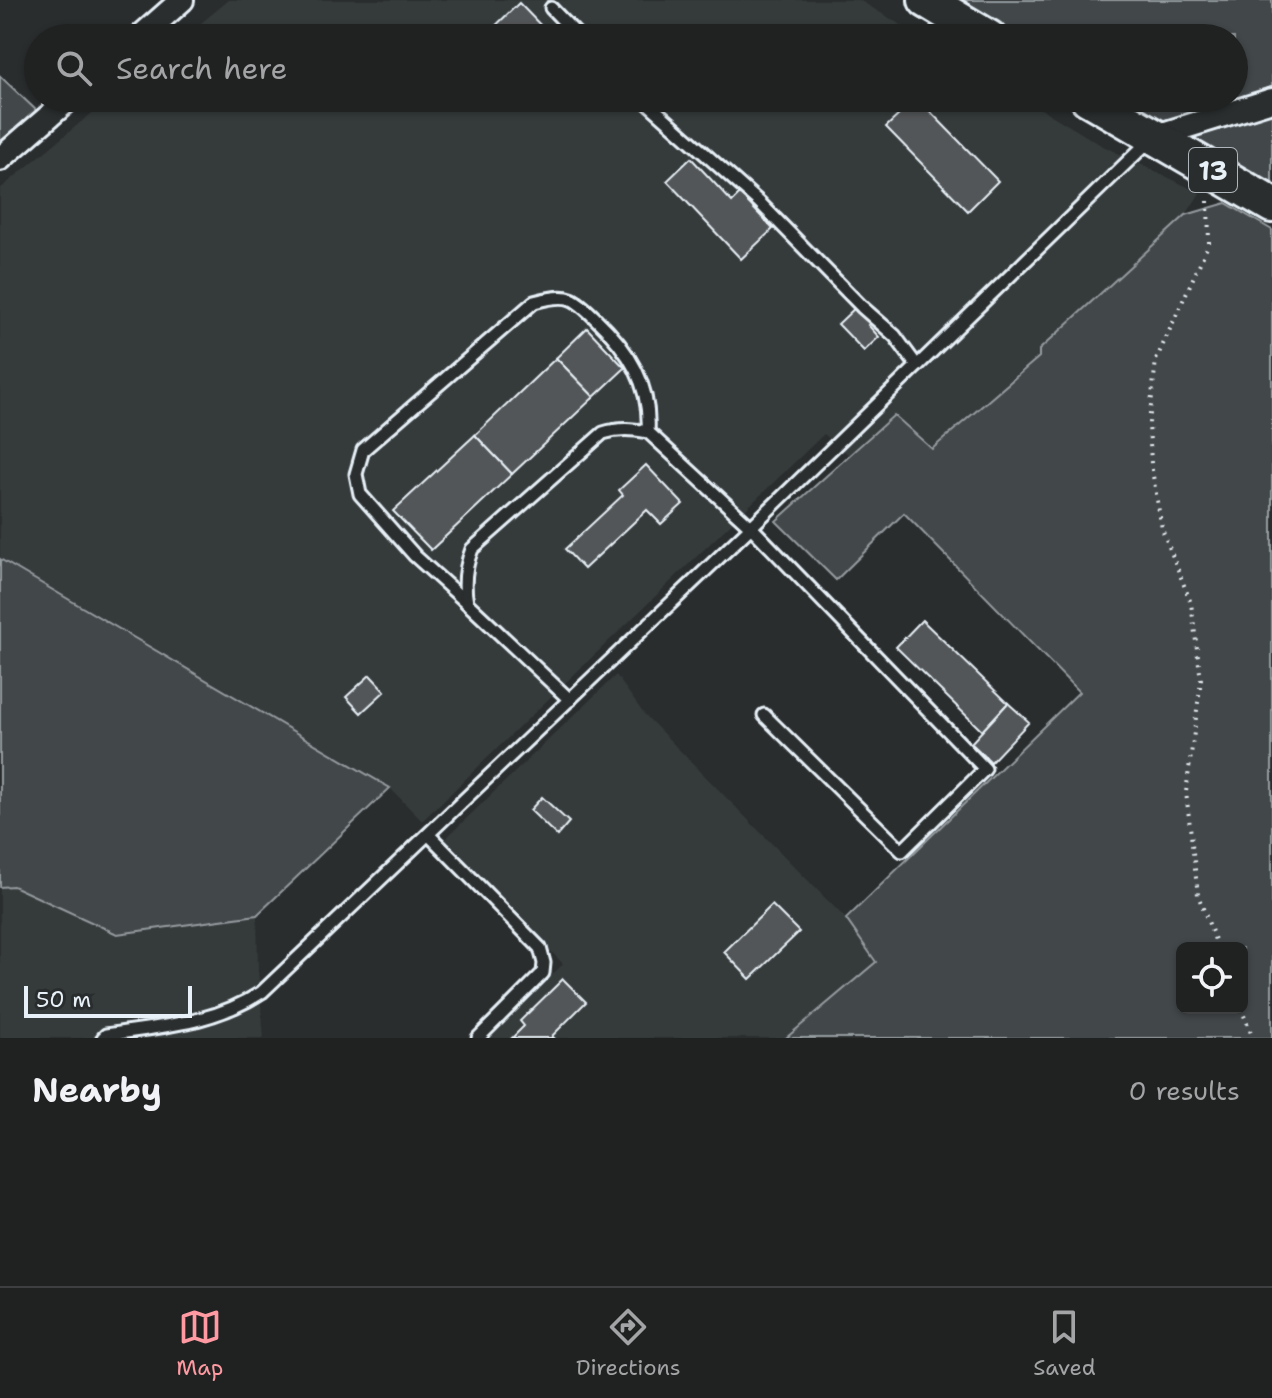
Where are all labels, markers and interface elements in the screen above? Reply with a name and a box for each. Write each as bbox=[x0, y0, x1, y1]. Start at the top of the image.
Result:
search box bbox=[24, 24, 1248, 112]
icon: search bbox=[52, 46, 96, 90]
text: Search here bbox=[116, 48, 287, 89]
road number: 13 bbox=[1189, 148, 1237, 192]
map controls bbox=[1176, 942, 1248, 1014]
button: locate bbox=[1176, 942, 1248, 1014]
scale bar bbox=[24, 982, 192, 1018]
text: 50 m bbox=[36, 985, 91, 1014]
text: Nearby bbox=[32, 1067, 162, 1113]
text: 0 results bbox=[1128, 1073, 1240, 1108]
tab: Map bbox=[176, 1305, 223, 1382]
tab: Directions bbox=[576, 1305, 681, 1382]
tab: Saved bbox=[1033, 1305, 1096, 1382]

